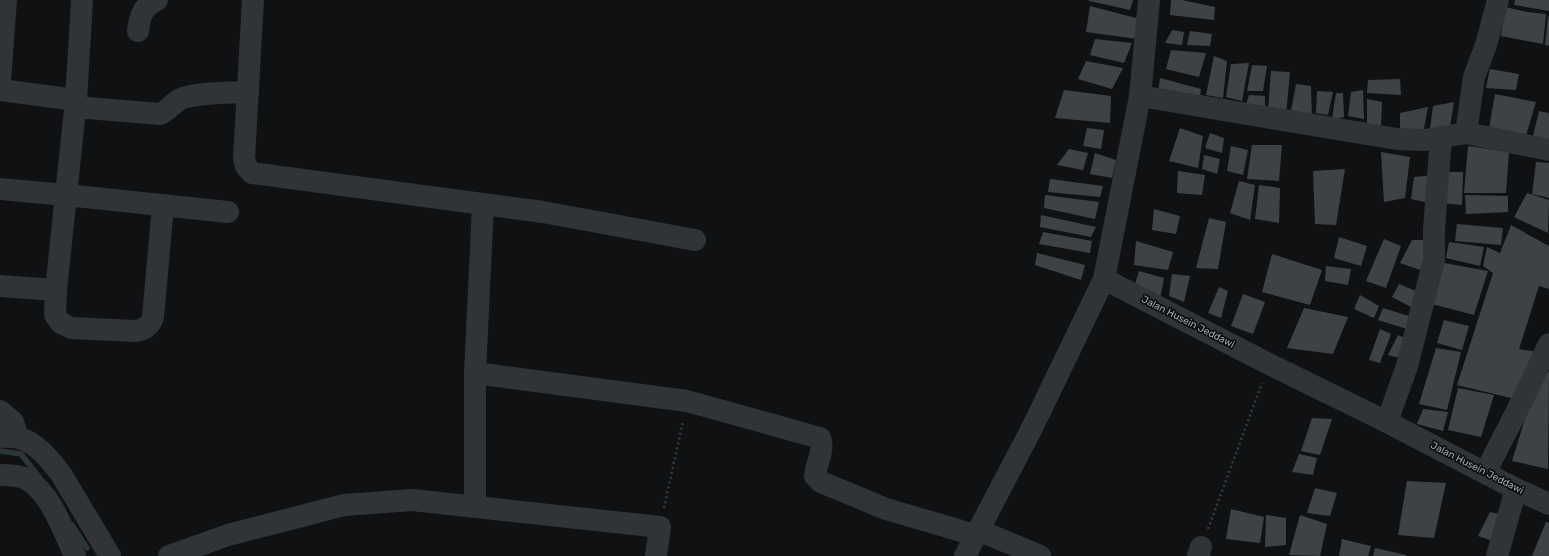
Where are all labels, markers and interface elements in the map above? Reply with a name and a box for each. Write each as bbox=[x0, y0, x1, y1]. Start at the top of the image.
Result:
street label: Jalan Husein Jeddawi bbox=[1139, 293, 1237, 351]
street label: Jalan Husein Jeddawi bbox=[1428, 439, 1526, 497]

